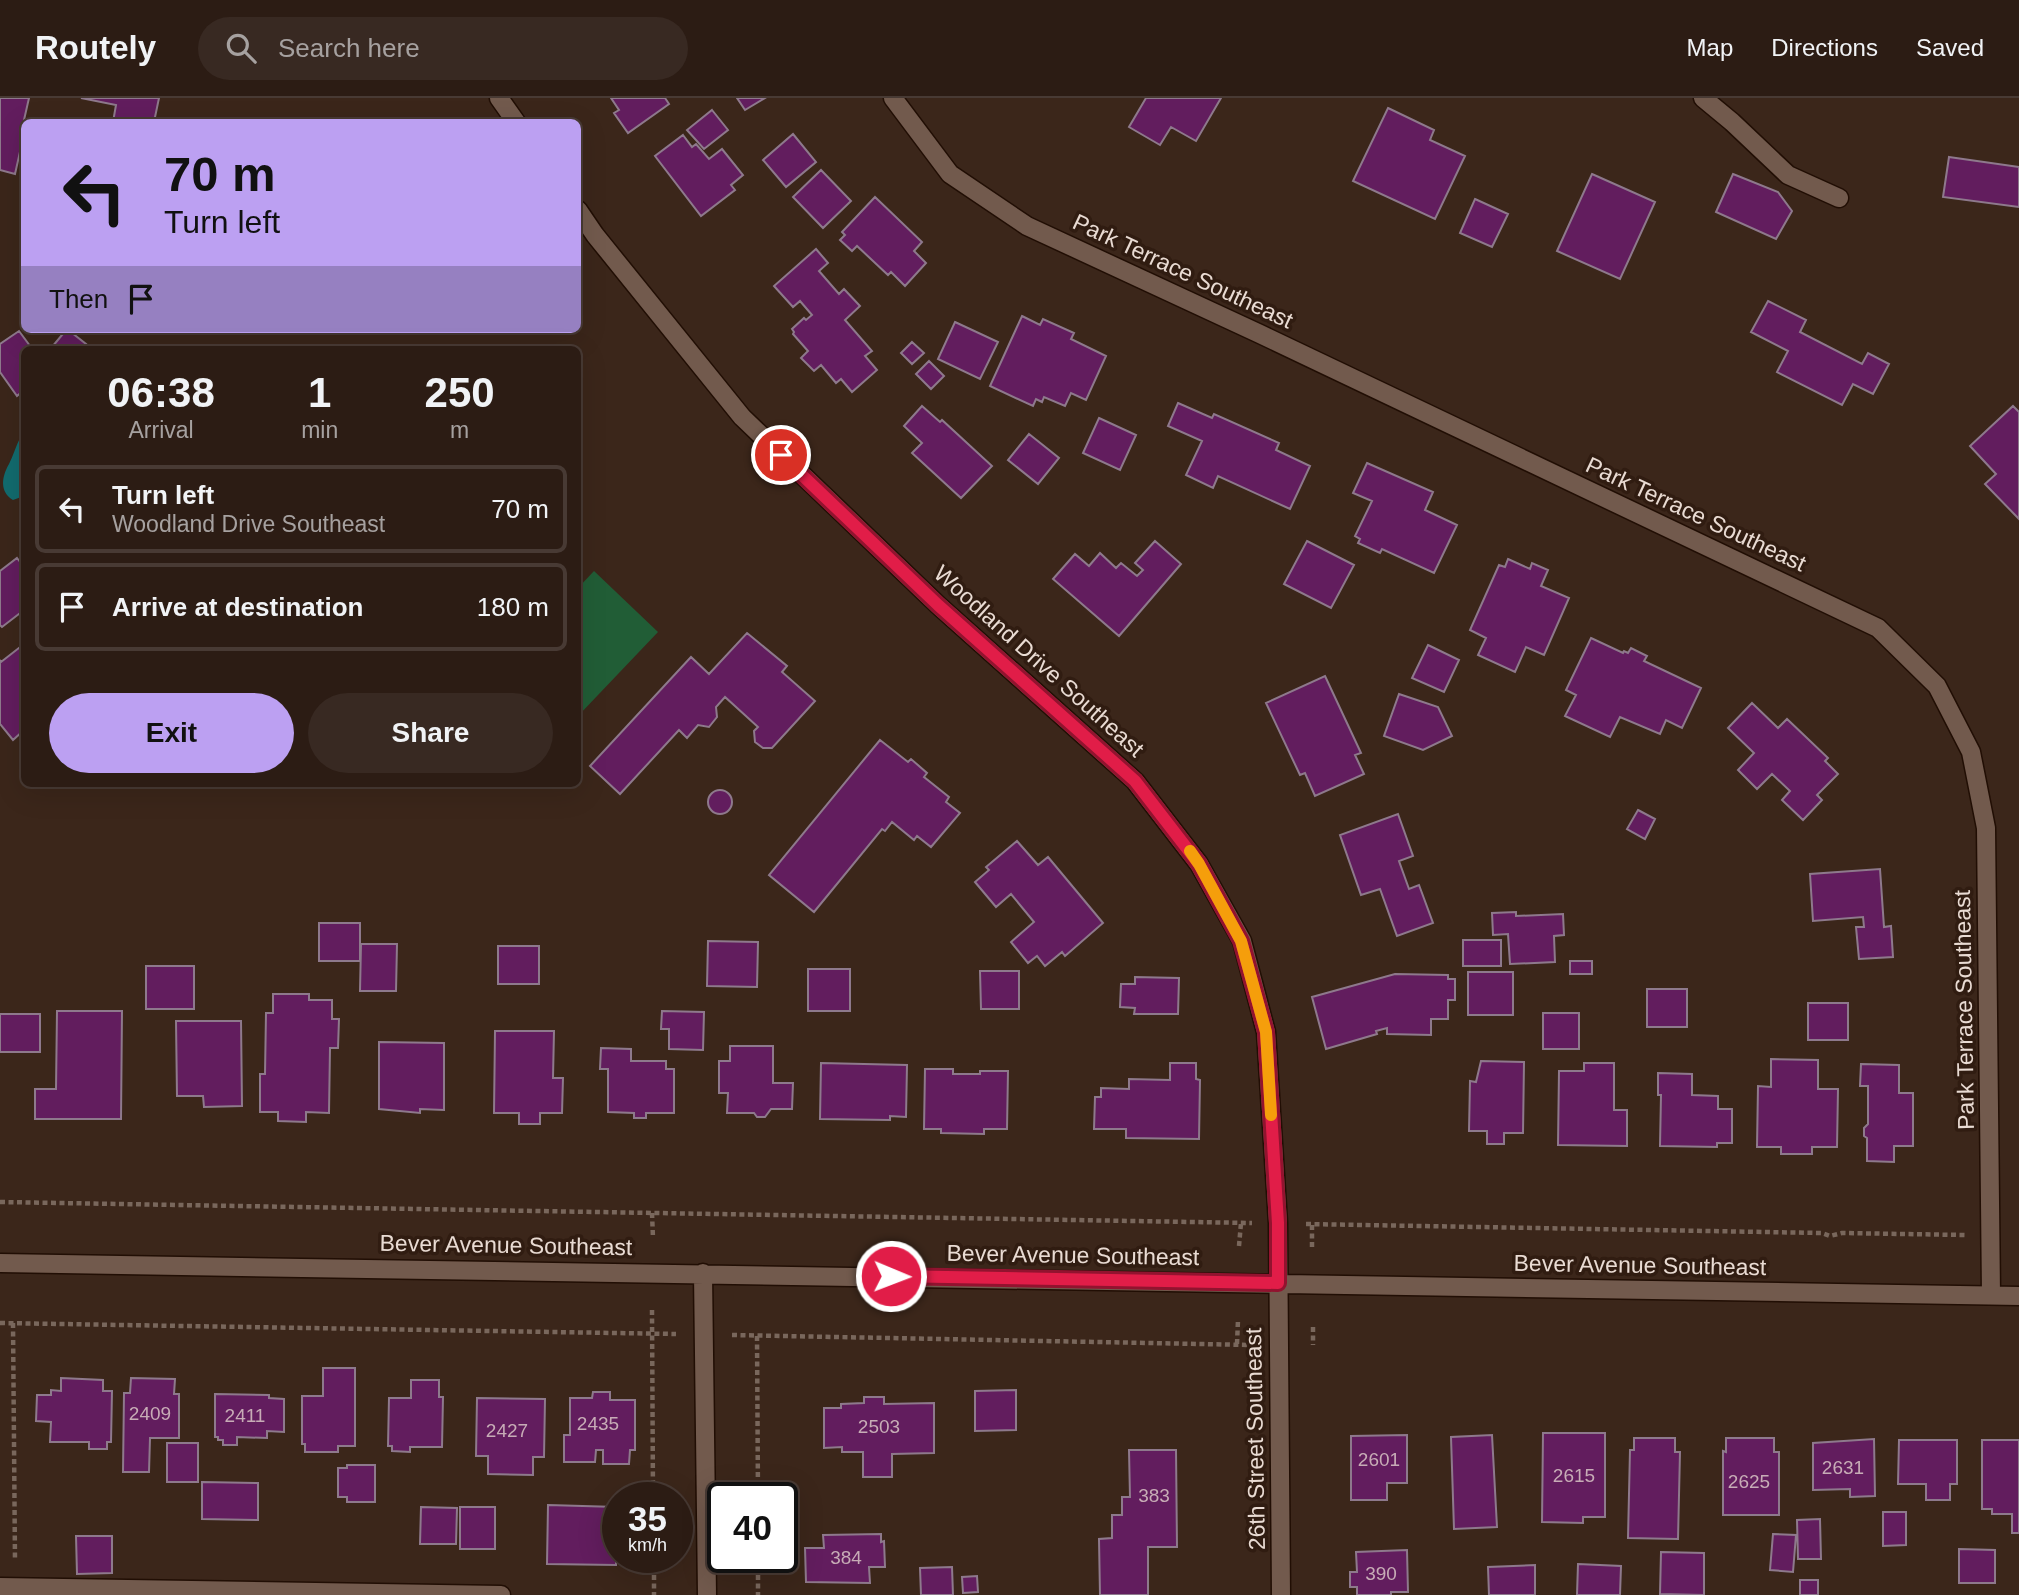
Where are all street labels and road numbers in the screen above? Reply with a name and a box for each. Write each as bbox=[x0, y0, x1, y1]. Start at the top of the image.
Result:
street label: Park Terrace Southeast bbox=[1069, 209, 1298, 334]
street label: Park Terrace Southeast bbox=[1582, 452, 1811, 577]
street label: Woodland Drive Southeast bbox=[929, 560, 1150, 762]
street label: Park Terrace Southeast bbox=[1949, 889, 1979, 1130]
street label: Bever Avenue Southeast bbox=[379, 1230, 633, 1260]
street label: Bever Avenue Southeast bbox=[946, 1240, 1200, 1270]
street label: Bever Avenue Southeast bbox=[1513, 1250, 1767, 1280]
street label: 26th Street Southeast bbox=[1240, 1327, 1270, 1550]

